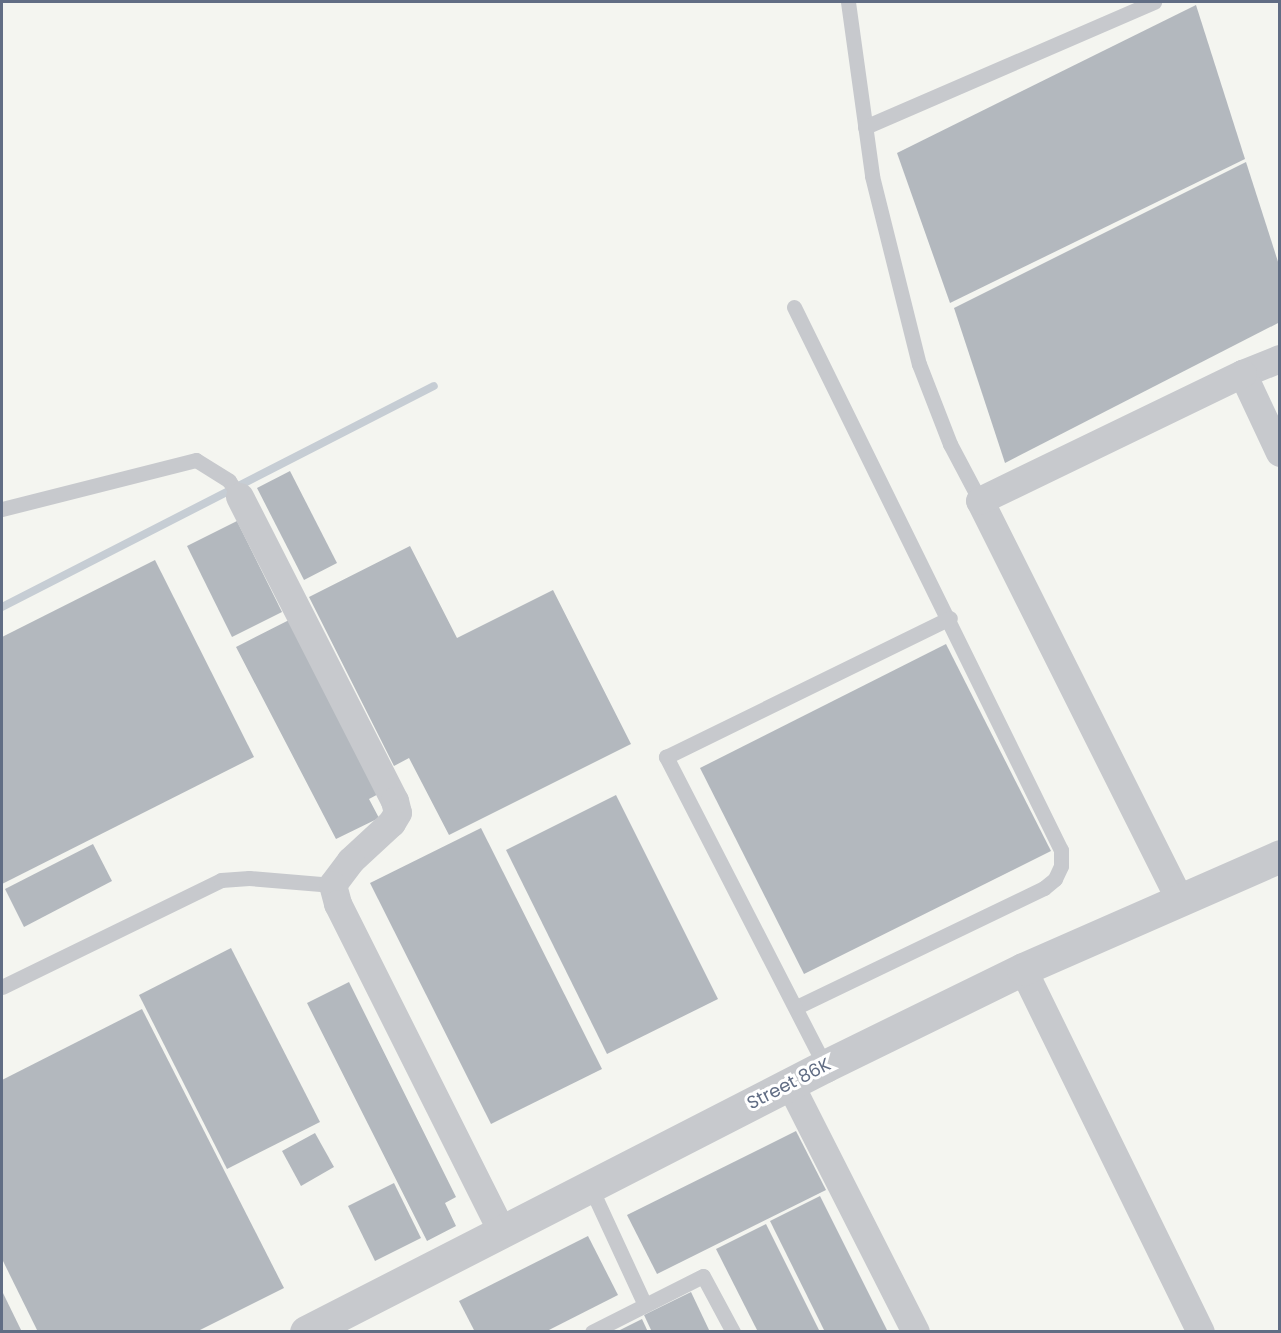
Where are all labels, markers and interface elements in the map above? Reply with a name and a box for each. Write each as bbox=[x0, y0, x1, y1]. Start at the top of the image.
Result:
street label: Street 86K bbox=[744, 1054, 834, 1114]

